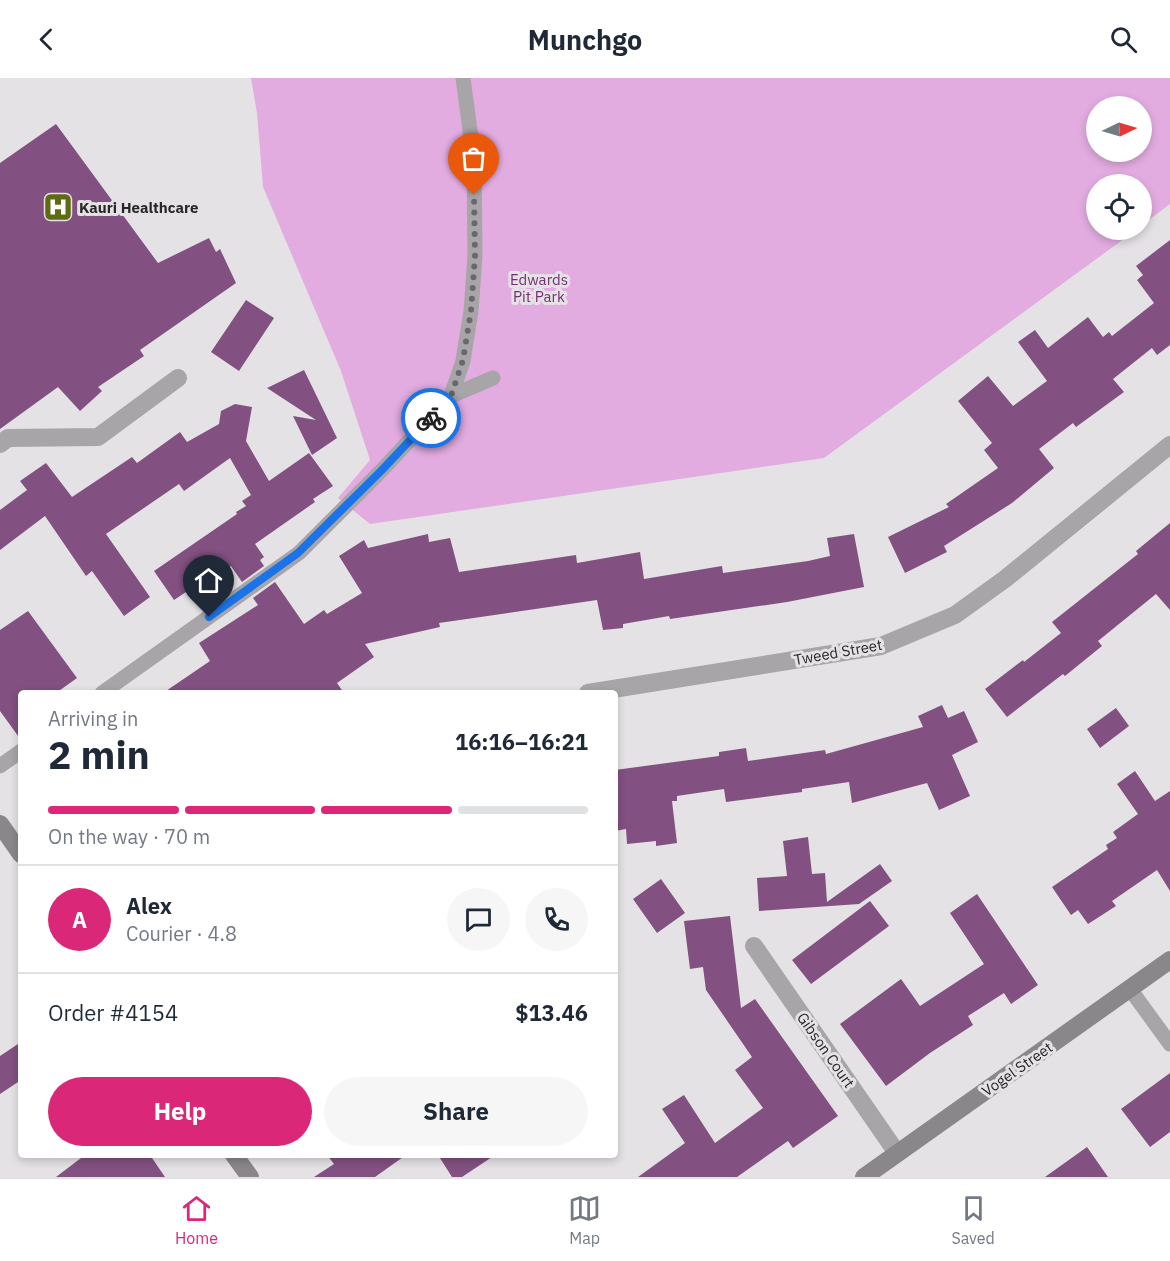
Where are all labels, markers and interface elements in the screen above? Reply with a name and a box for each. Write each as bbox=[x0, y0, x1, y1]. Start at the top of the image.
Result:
text: Munchgo bbox=[528, 22, 642, 57]
icon: back bbox=[30, 23, 63, 56]
icon: search bbox=[1107, 23, 1140, 56]
north arrow bbox=[1086, 96, 1152, 162]
map controls bbox=[1086, 96, 1152, 240]
pin bbox=[448, 133, 499, 195]
icon: bag bbox=[457, 142, 490, 175]
button: locate bbox=[1086, 174, 1152, 240]
hospital icon: Kauri Healthcare bbox=[42, 191, 74, 223]
place label: Kauri Healthcare bbox=[79, 198, 198, 217]
park label: Edwards Pit Park bbox=[510, 270, 568, 306]
courier bbox=[401, 388, 461, 448]
icon: bike bbox=[415, 402, 448, 435]
pin bbox=[183, 555, 234, 617]
icon: home bbox=[192, 564, 225, 597]
street label: Tweed Street bbox=[792, 635, 884, 669]
text: Arriving in bbox=[48, 705, 138, 732]
text: 16:16–16:21 bbox=[455, 727, 588, 756]
text: 2 min bbox=[48, 729, 150, 780]
text: On the way · 70 m bbox=[48, 823, 210, 850]
button: chat bbox=[447, 888, 510, 951]
button: phone bbox=[525, 888, 588, 951]
text: Alex bbox=[126, 891, 172, 920]
text: A bbox=[72, 905, 87, 934]
text: Courier · 4.8 bbox=[126, 920, 237, 947]
text: Order #4154 bbox=[48, 998, 178, 1027]
text: $13.46 bbox=[515, 998, 588, 1027]
street label: Gibson Court bbox=[793, 1009, 859, 1091]
street label: Vogel Street bbox=[978, 1038, 1056, 1100]
button: Help bbox=[48, 1077, 312, 1146]
button: Share bbox=[324, 1077, 588, 1146]
tab: Home bbox=[175, 1192, 218, 1248]
tab: Map bbox=[568, 1192, 601, 1248]
tab: Saved bbox=[951, 1192, 995, 1248]

